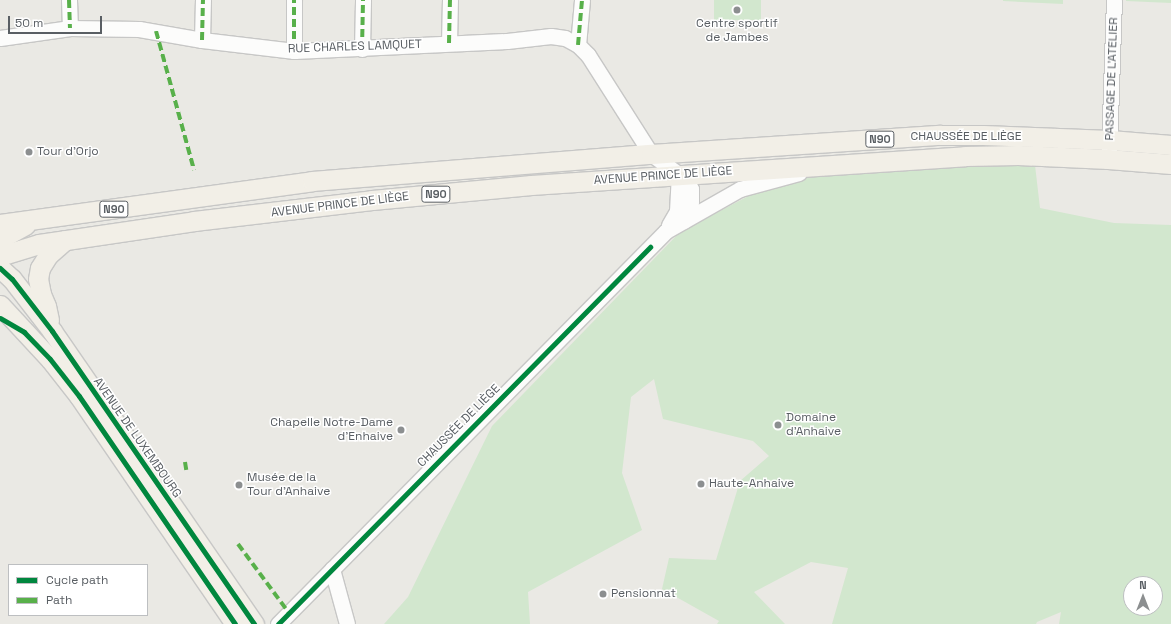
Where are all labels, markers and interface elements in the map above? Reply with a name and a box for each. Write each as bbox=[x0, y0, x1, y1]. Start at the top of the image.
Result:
marker: Centre sportif de Jambes bbox=[732, 5, 742, 15]
scale bar bbox=[10, 8, 104, 34]
text: 50 m bbox=[15, 15, 43, 31]
place label: Centre sportif de Jambes bbox=[696, 17, 778, 45]
street label: PASSAGE DE L'ATELIER bbox=[1103, 17, 1121, 141]
street label: RUE CHARLES LAMQUET bbox=[288, 37, 422, 57]
road number: N90 bbox=[865, 130, 895, 148]
street label: CHAUSSÉE DE LIÈGE bbox=[911, 130, 1021, 144]
place label: Tour d'Orjo bbox=[37, 145, 99, 159]
marker: Tour d'Orjo bbox=[24, 147, 34, 157]
street label: AVENUE PRINCE DE LIÈGE bbox=[593, 164, 733, 188]
road number: N90 bbox=[421, 185, 451, 203]
street label: AVENUE PRINCE DE LIÈGE bbox=[270, 189, 410, 221]
road number: N90 bbox=[99, 200, 129, 218]
street label: AVENUE DE LUXEMBOURG bbox=[90, 375, 184, 501]
street label: CHAUSSÉE DE LIÈGE bbox=[415, 382, 503, 470]
place label: Domaine d'Anhaive bbox=[786, 411, 841, 439]
place label: Chapelle Notre-Dame d'Enhaive bbox=[270, 416, 393, 444]
marker: Domaine d'Anhaive bbox=[773, 420, 783, 430]
marker: Chapelle Notre-Dame d'Enhaive bbox=[396, 425, 406, 435]
place label: Musée de la Tour d’Anhaive bbox=[247, 471, 330, 499]
place label: Haute-Anhaive bbox=[709, 477, 794, 491]
marker: Haute-Anhaive bbox=[696, 479, 706, 489]
marker: Musée de la Tour d’Anhaive bbox=[234, 480, 244, 490]
legend bbox=[8, 564, 148, 616]
text: Cycle path bbox=[46, 572, 108, 588]
north arrow bbox=[1123, 576, 1163, 616]
text: N bbox=[1139, 578, 1147, 592]
place label: Pensionnat bbox=[611, 587, 676, 601]
marker: Pensionnat bbox=[598, 589, 608, 599]
text: Path bbox=[46, 592, 72, 608]

